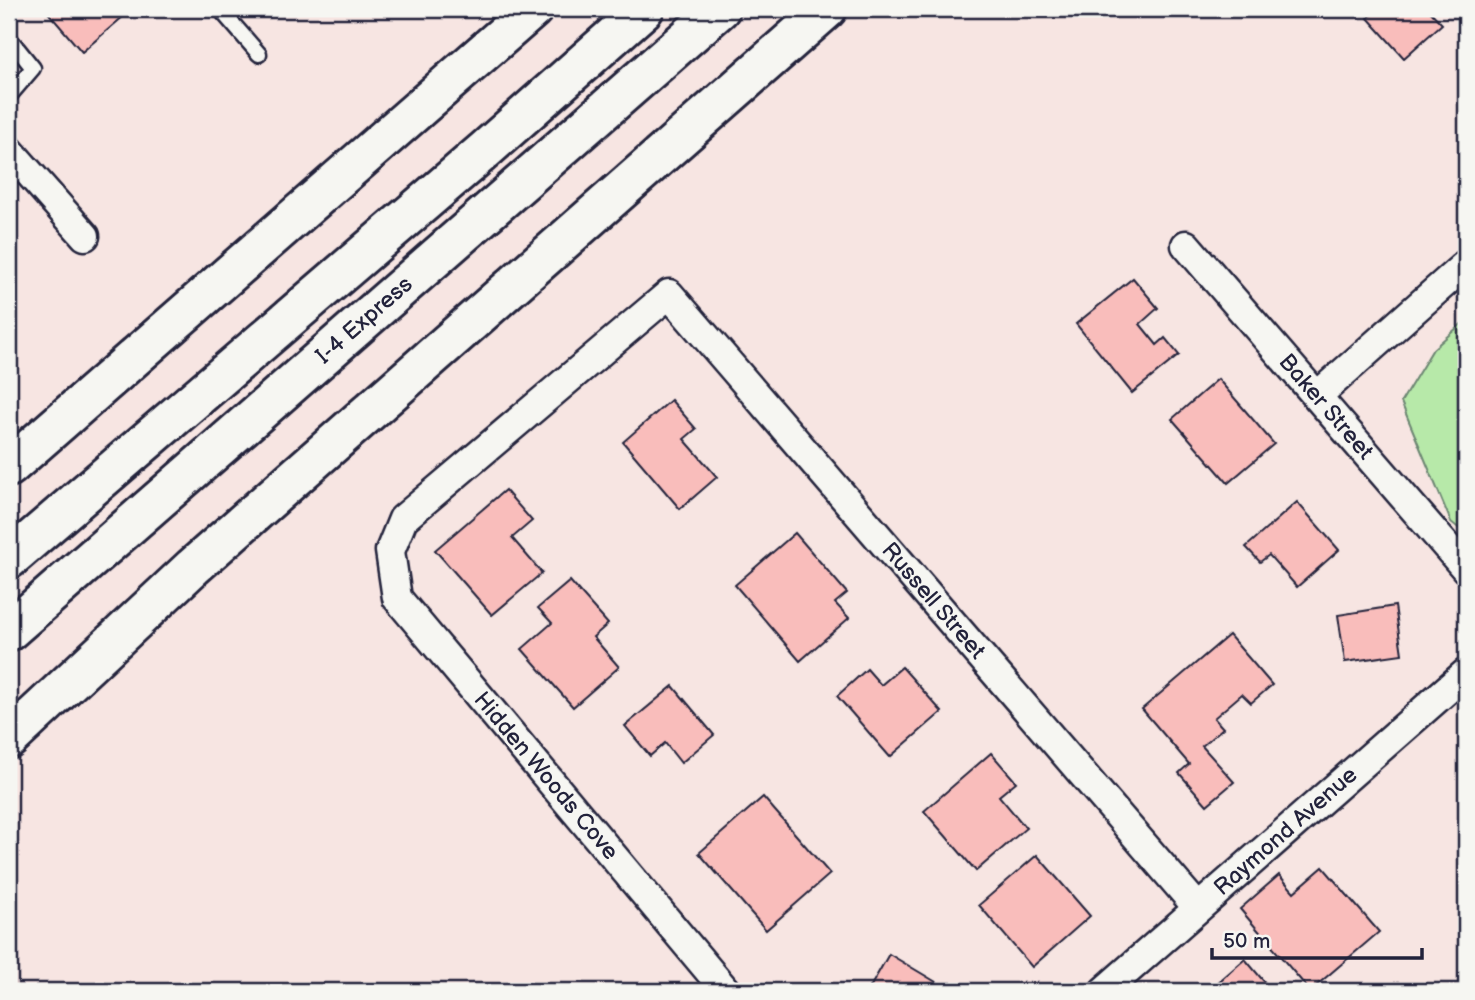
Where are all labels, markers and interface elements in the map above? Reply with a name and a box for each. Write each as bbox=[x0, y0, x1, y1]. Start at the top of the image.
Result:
street label: I-4 Express bbox=[310, 270, 418, 370]
street label: Baker Street bbox=[1273, 348, 1379, 465]
street label: Russell Street bbox=[875, 537, 991, 665]
street label: Hidden Woods Cove bbox=[468, 686, 624, 866]
street label: Raymond Avenue bbox=[1208, 761, 1363, 902]
scale bar bbox=[1212, 916, 1422, 960]
text: 50 m bbox=[1223, 929, 1270, 954]

